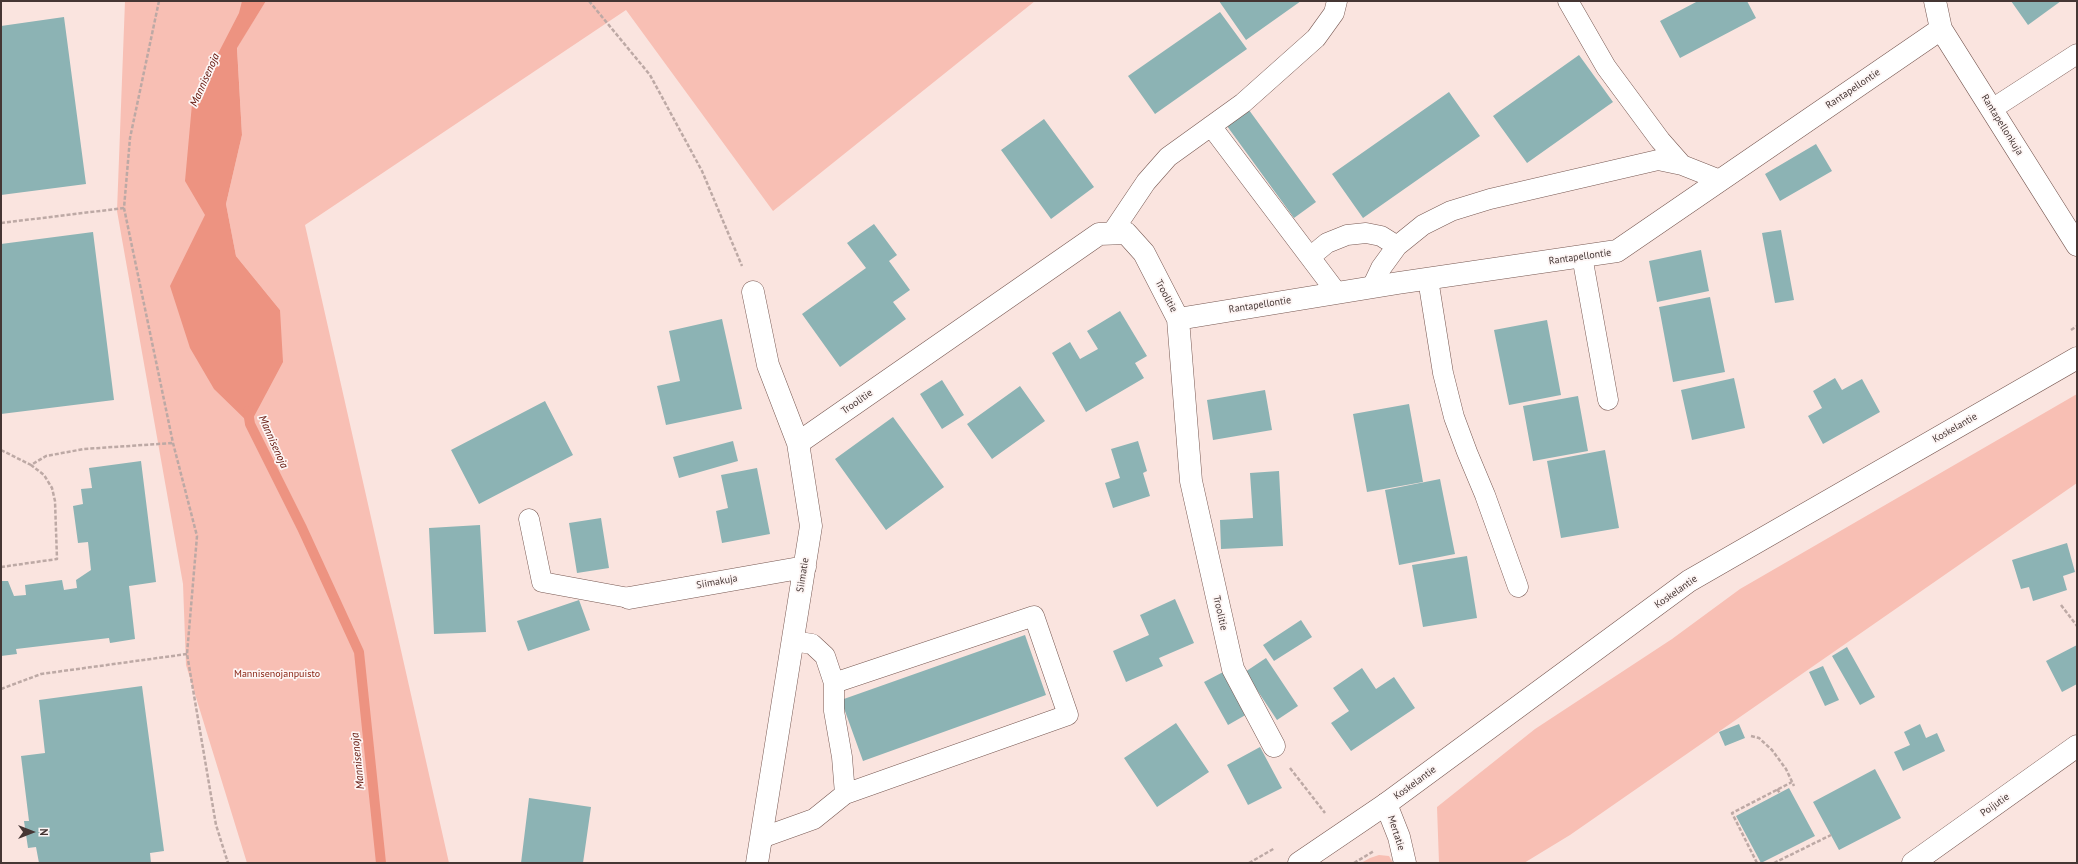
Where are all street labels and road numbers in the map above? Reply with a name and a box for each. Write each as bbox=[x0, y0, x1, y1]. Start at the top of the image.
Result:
street label: Rantapellontie bbox=[1824, 66, 1882, 112]
street label: Rantapellonkuja bbox=[1978, 92, 2026, 158]
street label: Rantapellontie bbox=[1548, 247, 1612, 267]
street label: Troolitie bbox=[1152, 278, 1180, 314]
street label: Rantapellontie bbox=[1228, 294, 1292, 316]
street label: Troolitie bbox=[839, 387, 875, 417]
street label: Koskelantie bbox=[1931, 410, 1979, 446]
street label: Siimatie bbox=[794, 557, 812, 593]
street label: Siimakuja bbox=[695, 572, 739, 592]
street label: Koskelantie bbox=[1652, 573, 1700, 611]
street label: Troolitie bbox=[1210, 594, 1230, 632]
street label: Koskelantie bbox=[1391, 764, 1439, 802]
street label: Poijutie bbox=[1978, 791, 2012, 819]
street label: Mertatie bbox=[1385, 814, 1407, 852]

